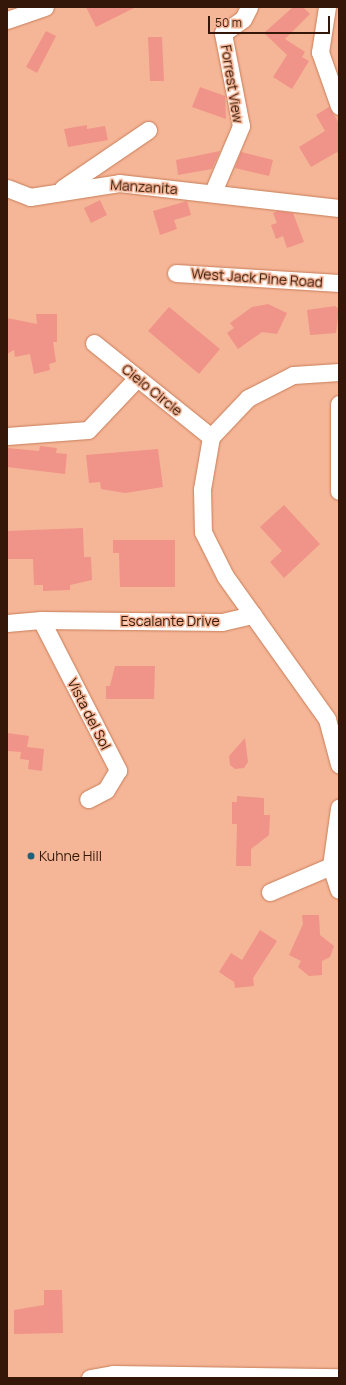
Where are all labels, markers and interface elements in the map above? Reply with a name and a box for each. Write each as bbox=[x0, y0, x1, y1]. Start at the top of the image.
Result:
scale bar bbox=[210, 8, 332, 34]
text: 50 m bbox=[215, 14, 242, 31]
street label: Forrest View bbox=[218, 44, 246, 124]
street label: Manzanita bbox=[110, 176, 178, 198]
street label: West Jack Pine Road bbox=[191, 265, 323, 291]
street label: Cielo Circle bbox=[118, 361, 186, 419]
street label: Escalante Drive bbox=[120, 613, 220, 629]
street label: Vista del Sol bbox=[64, 676, 114, 752]
place label: Kuhne Hill bbox=[39, 848, 102, 864]
marker: Kuhne Hill bbox=[26, 851, 36, 861]

